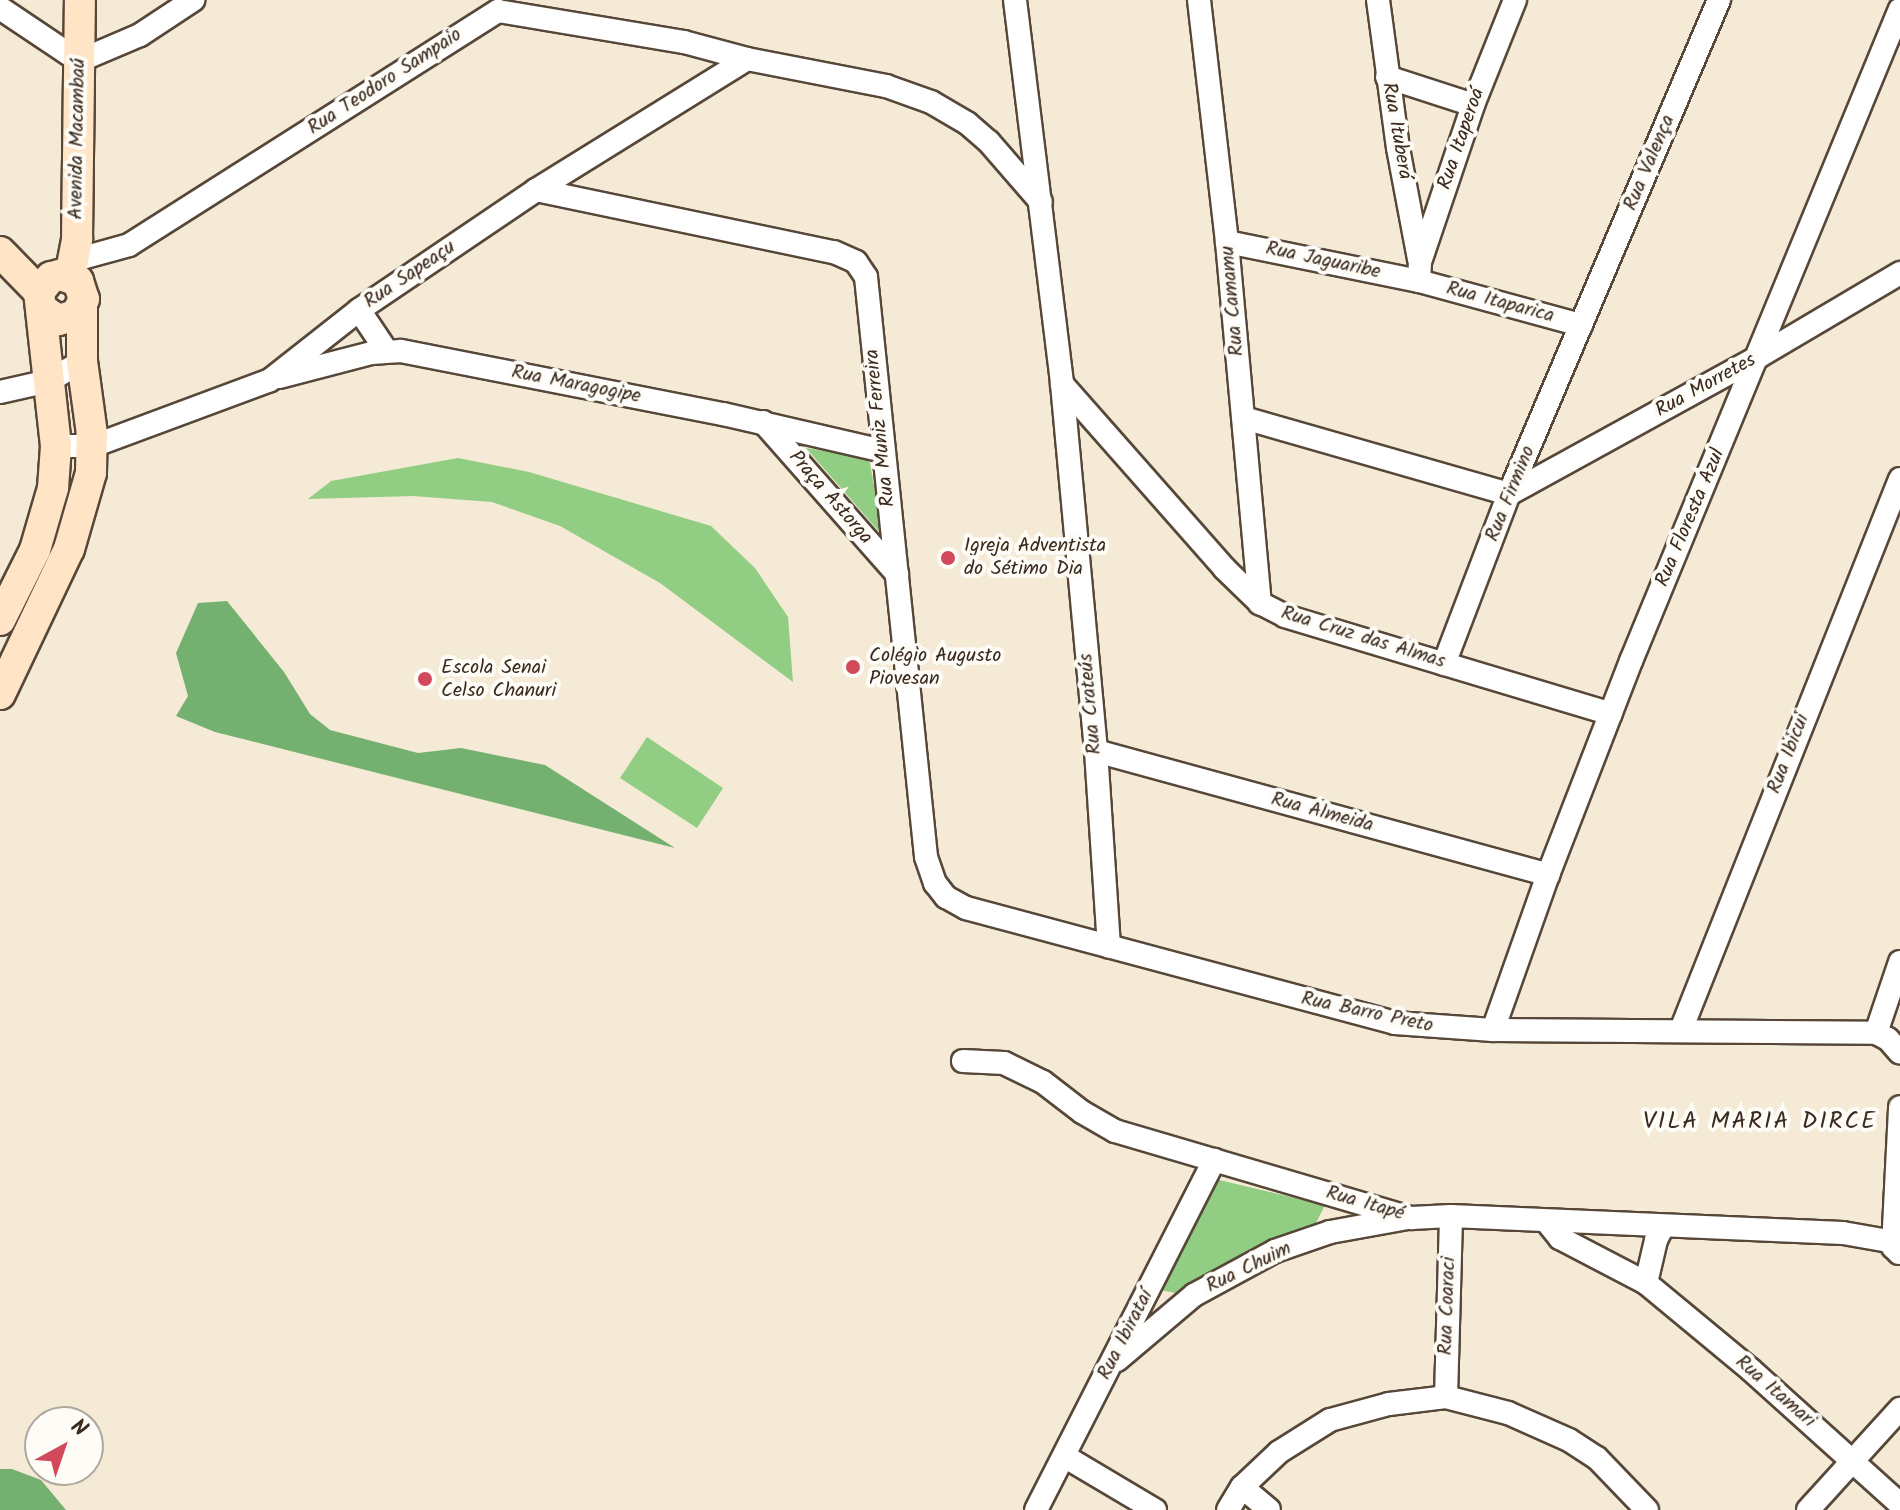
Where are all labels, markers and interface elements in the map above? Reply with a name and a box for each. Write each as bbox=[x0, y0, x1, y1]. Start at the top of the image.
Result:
street label: Rua Teodoro Sampaio bbox=[303, 23, 467, 141]
street label: Avenida Macambaú bbox=[65, 58, 91, 220]
street label: Rua Ituberá bbox=[1376, 81, 1416, 181]
street label: Rua Itaperoá bbox=[1433, 85, 1491, 193]
street label: Rua Valença bbox=[1619, 112, 1681, 214]
street label: Rua Sapeaçu bbox=[360, 236, 460, 314]
street label: Rua Jaguaribe bbox=[1263, 237, 1383, 285]
street label: Rua Camamu bbox=[1216, 245, 1250, 357]
street label: Rua Itaparica bbox=[1443, 277, 1557, 329]
street label: Rua Muniz Ferreira bbox=[861, 348, 901, 508]
street label: Rua Morretes bbox=[1652, 349, 1760, 423]
street label: Rua Maragogipe bbox=[509, 361, 643, 409]
street label: Rua Firmino bbox=[1481, 443, 1541, 545]
street label: Rua Floresta Azul bbox=[1651, 445, 1731, 591]
street label: Praça Astorga bbox=[783, 446, 877, 550]
place label: Igreja Adventista do Sétimo Dia bbox=[964, 534, 1106, 581]
marker: Igreja Adventista do Sétimo Dia bbox=[939, 549, 957, 567]
street label: Rua Cruz das Almas bbox=[1278, 602, 1448, 674]
place label: Colégio Augusto Piovesan bbox=[869, 644, 1001, 691]
street label: Rua Crateús bbox=[1075, 652, 1107, 756]
place label: Escola Senai Celso Chanuri bbox=[441, 656, 556, 703]
marker: Colégio Augusto Piovesan bbox=[844, 658, 862, 676]
marker: Escola Senai Celso Chanuri bbox=[416, 670, 434, 688]
street label: Rua Ibicui bbox=[1763, 711, 1815, 797]
street label: Rua Almeida bbox=[1268, 788, 1376, 838]
street label: Rua Barro Preto bbox=[1299, 987, 1435, 1039]
district label: VILA MARIA DIRCE bbox=[1643, 1108, 1877, 1136]
street label: Rua Itapé bbox=[1323, 1181, 1407, 1227]
street label: Rua Chuim bbox=[1203, 1237, 1295, 1299]
street label: Rua Coaraci bbox=[1434, 1256, 1462, 1356]
street label: Rua Ibirataí bbox=[1093, 1286, 1159, 1384]
street label: Rua Itamari bbox=[1730, 1351, 1820, 1433]
north arrow bbox=[24, 1406, 104, 1486]
text: N bbox=[62, 1411, 95, 1447]

